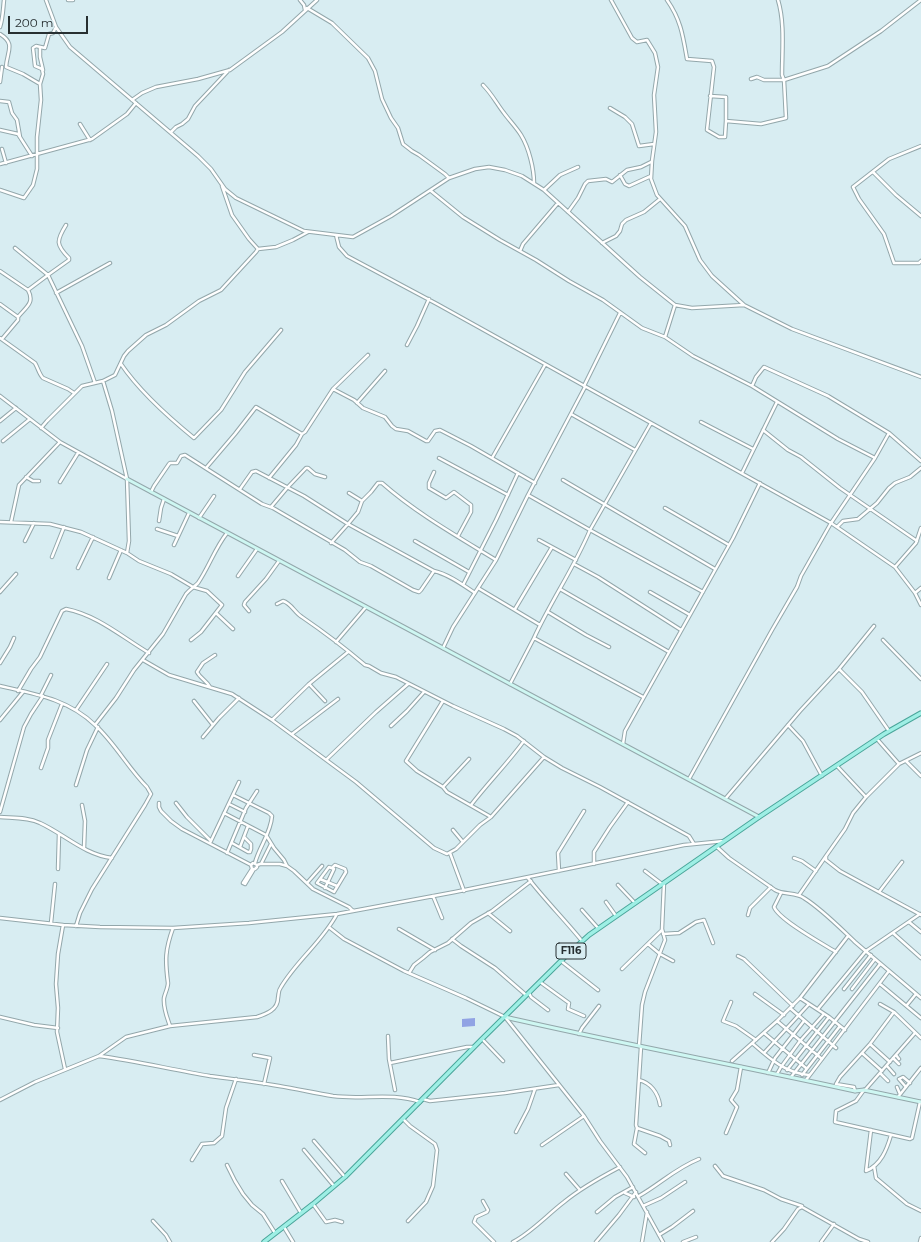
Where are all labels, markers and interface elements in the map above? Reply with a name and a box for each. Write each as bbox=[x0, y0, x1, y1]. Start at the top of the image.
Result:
scale bar bbox=[10, 8, 90, 34]
text: 200 m bbox=[15, 15, 54, 30]
road number: F116 bbox=[556, 943, 586, 959]

